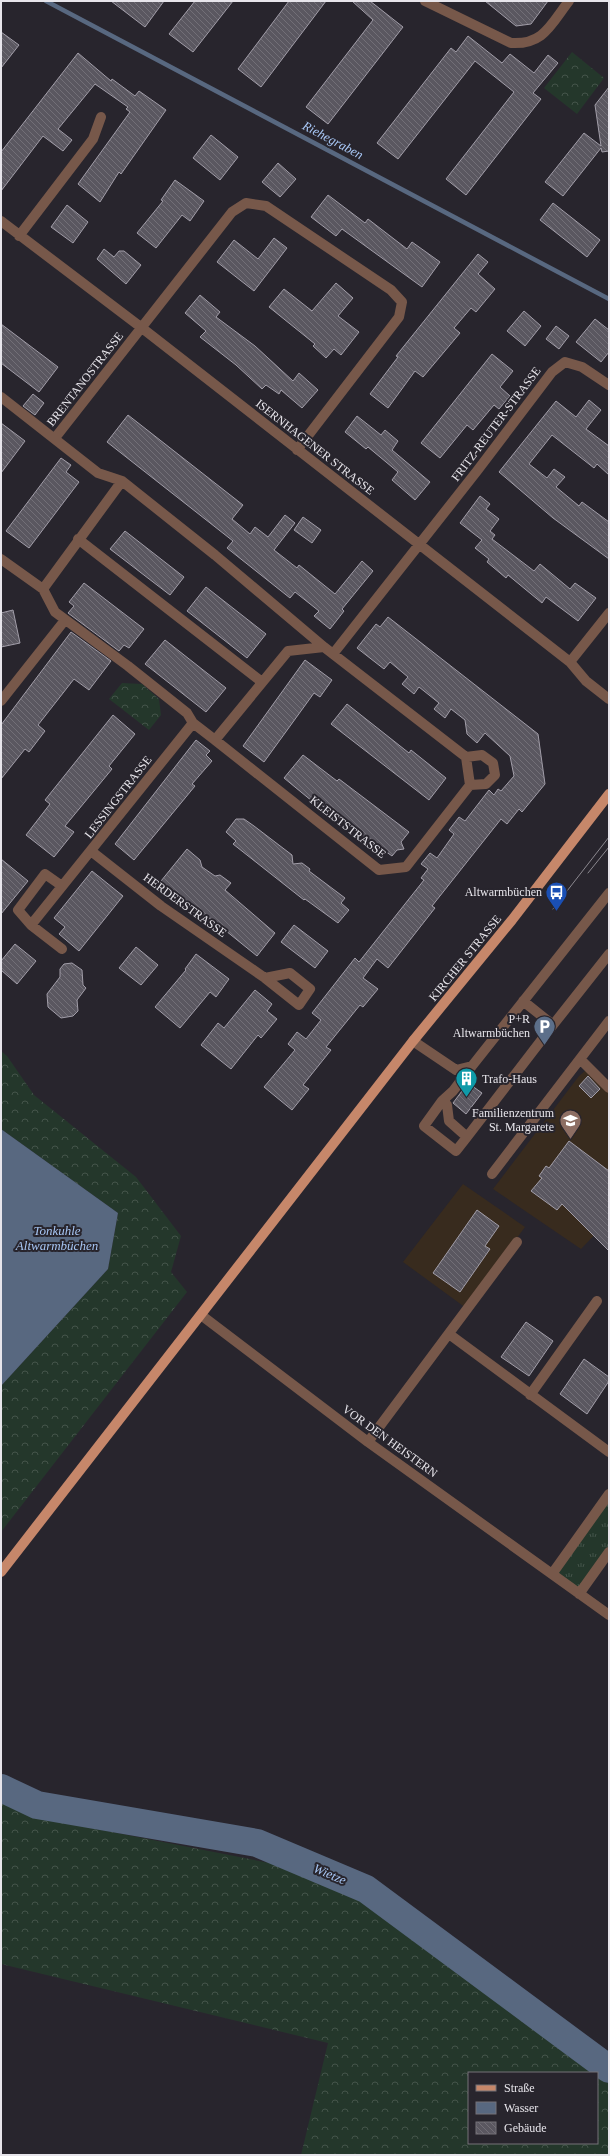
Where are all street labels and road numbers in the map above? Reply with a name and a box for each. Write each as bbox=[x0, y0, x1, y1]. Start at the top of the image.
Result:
street label: BRENTANOSTRASSE bbox=[44, 329, 126, 429]
street label: FRITZ-REUTER-STRASSE bbox=[448, 364, 544, 484]
street label: ISERNHAGENER STRASSE bbox=[253, 396, 377, 498]
street label: LESSINGSTRASSE bbox=[81, 753, 155, 841]
street label: KLEISTSTRASSE bbox=[307, 793, 389, 861]
street label: HERDERSTRASSE bbox=[141, 870, 229, 940]
street label: KIRCHER STRASSE bbox=[426, 912, 504, 1004]
street label: VOR DEN HEISTERN bbox=[340, 1402, 440, 1480]

